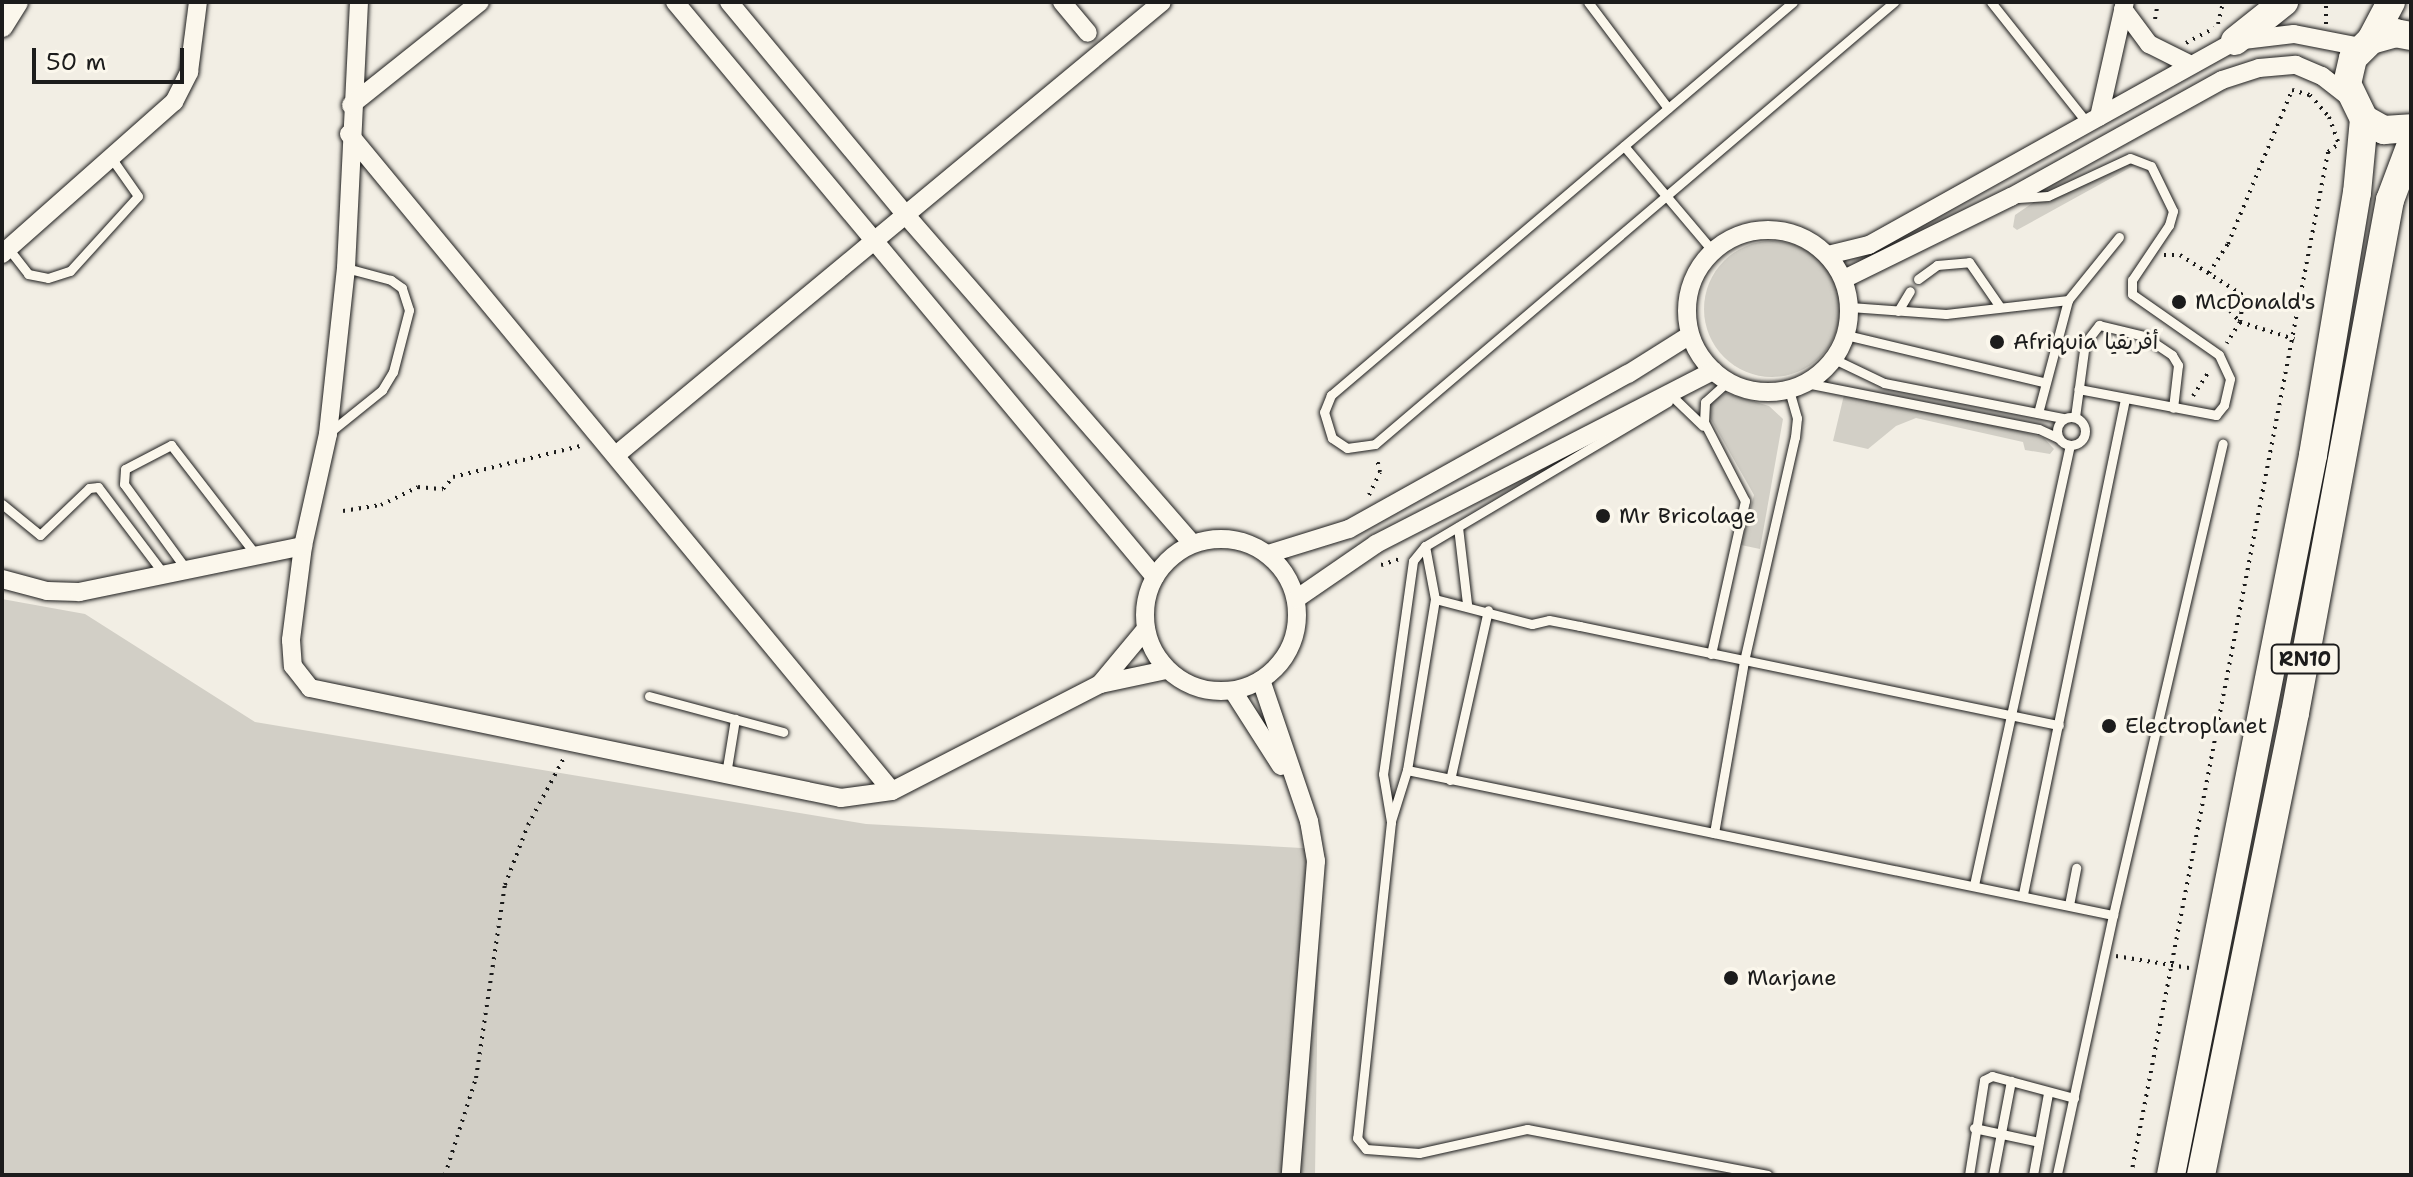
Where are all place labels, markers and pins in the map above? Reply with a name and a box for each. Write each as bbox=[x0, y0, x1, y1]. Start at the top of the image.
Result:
place label: McDonald's bbox=[2195, 289, 2316, 315]
marker: McDonald's bbox=[2170, 293, 2188, 311]
place label: Afriquia أفريقيا bbox=[2013, 329, 2158, 355]
marker: Afriquia أفريقيا bbox=[1988, 333, 2006, 351]
place label: Mr Bricolage bbox=[1619, 503, 1756, 529]
marker: Mr Bricolage bbox=[1594, 507, 1612, 525]
place label: Electroplanet bbox=[2125, 713, 2267, 739]
marker: Electroplanet bbox=[2100, 717, 2118, 735]
place label: Marjane bbox=[1747, 965, 1837, 991]
marker: Marjane bbox=[1722, 969, 1740, 987]

